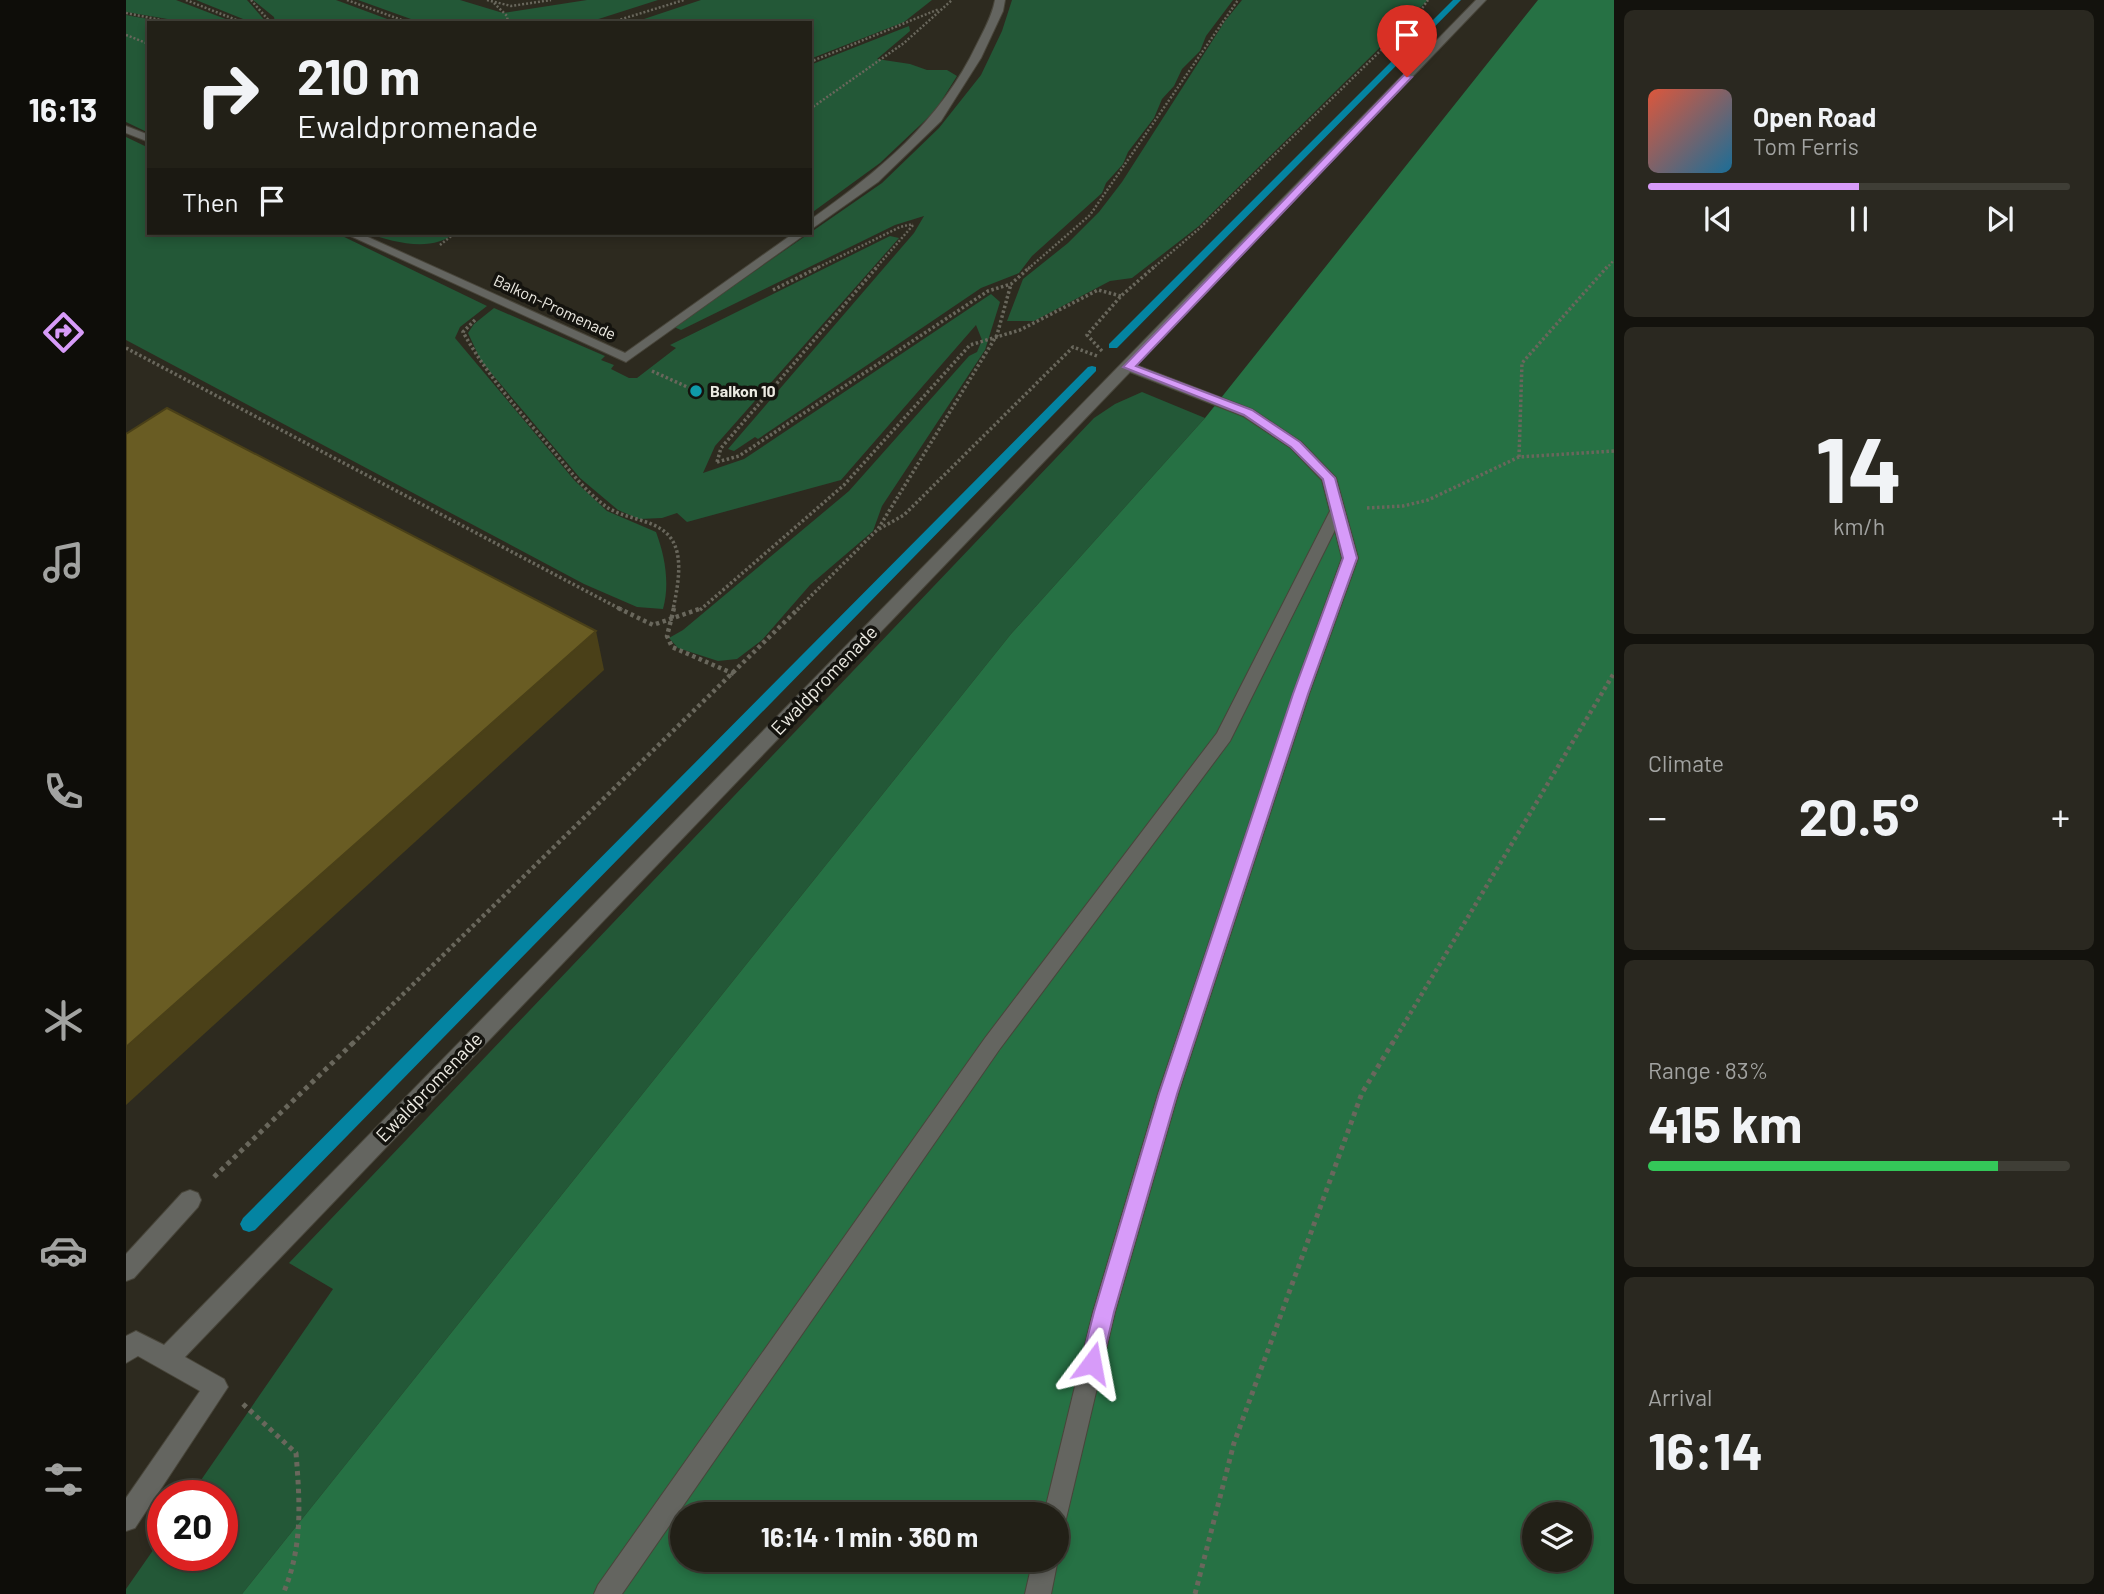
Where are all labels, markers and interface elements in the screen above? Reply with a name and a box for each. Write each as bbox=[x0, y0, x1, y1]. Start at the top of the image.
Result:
pin bbox=[1377, 5, 1437, 77]
icon: arrive bbox=[1388, 16, 1426, 54]
text: 210 m bbox=[297, 46, 420, 105]
icon: right bbox=[182, 49, 273, 140]
text: 16:13 bbox=[29, 90, 97, 128]
text: Open Road bbox=[1753, 101, 1876, 132]
text: Ewaldpromenade bbox=[297, 106, 538, 144]
text: Tom Ferris bbox=[1753, 132, 1859, 160]
icon: arrive bbox=[253, 182, 291, 220]
text: Then bbox=[182, 186, 239, 217]
icon: previous bbox=[1699, 200, 1737, 238]
icon: pause bbox=[1840, 200, 1878, 238]
icon: next bbox=[1981, 200, 2019, 238]
street label: Balkon-Promenade bbox=[491, 270, 619, 343]
icon: directions bbox=[39, 308, 88, 357]
place label: Balkon 10 bbox=[710, 381, 776, 400]
marker: Balkon 10 bbox=[688, 383, 704, 399]
text: 14 bbox=[1815, 412, 1903, 521]
text: km/h bbox=[1833, 512, 1885, 540]
icon: music bbox=[39, 538, 88, 587]
street label: Ewaldpromenade bbox=[766, 620, 882, 739]
text: Climate bbox=[1648, 749, 1724, 777]
icon: phone bbox=[39, 767, 88, 816]
text: 20.5° bbox=[1799, 784, 1919, 846]
text: − bbox=[1648, 793, 1667, 839]
text: + bbox=[2051, 793, 2070, 839]
icon: climate bbox=[39, 996, 88, 1045]
street label: Ewaldpromenade bbox=[371, 1027, 487, 1146]
text: Range · 83% bbox=[1648, 1056, 1768, 1084]
text: 415 km bbox=[1648, 1091, 1802, 1153]
icon: car bbox=[39, 1226, 88, 1275]
position arrow bbox=[1055, 1326, 1129, 1400]
text: Arrival bbox=[1648, 1383, 1712, 1411]
text: 16:14 bbox=[1648, 1418, 1763, 1480]
icon: filters bbox=[39, 1455, 88, 1504]
speed limit sign: 20 bbox=[147, 1480, 238, 1571]
map controls bbox=[1522, 1502, 1592, 1572]
button: layers bbox=[1522, 1502, 1592, 1572]
text: 16:14 · 1 min · 360 m bbox=[761, 1521, 978, 1552]

